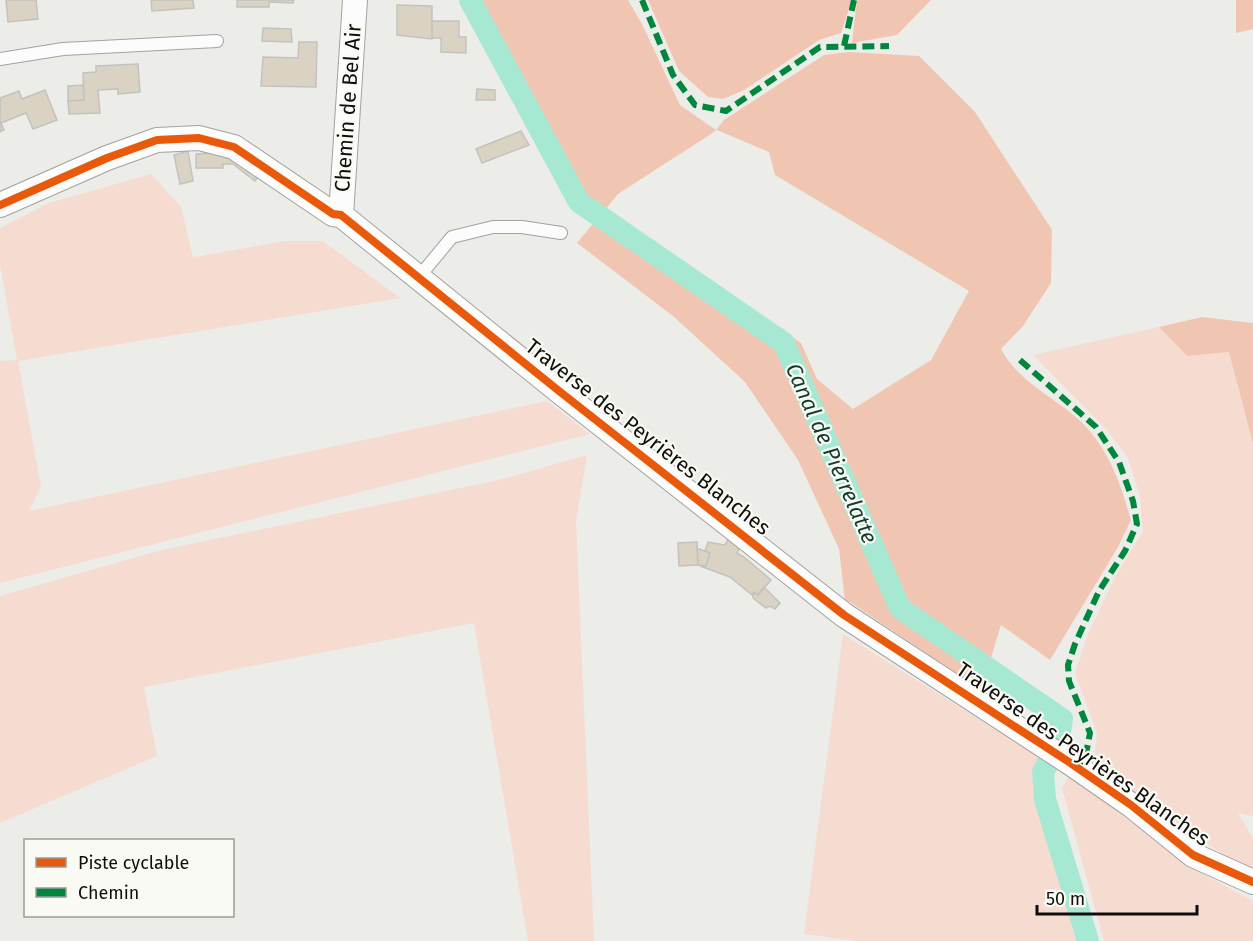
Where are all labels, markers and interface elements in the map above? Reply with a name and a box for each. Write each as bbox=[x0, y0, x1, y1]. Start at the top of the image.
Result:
street label: Chemin de Bel Air bbox=[329, 23, 367, 193]
street label: Traverse des Peyrières Blanches bbox=[520, 333, 776, 541]
water label: Canal de Pierrelatte bbox=[780, 359, 883, 548]
street label: Traverse des Peyrières Blanches bbox=[951, 656, 1215, 852]
legend bbox=[24, 839, 234, 917]
text: Piste cyclable bbox=[78, 852, 189, 874]
scale bar bbox=[1037, 878, 1198, 916]
text: Chemin bbox=[78, 882, 139, 904]
text: 50 m bbox=[1046, 888, 1085, 910]

